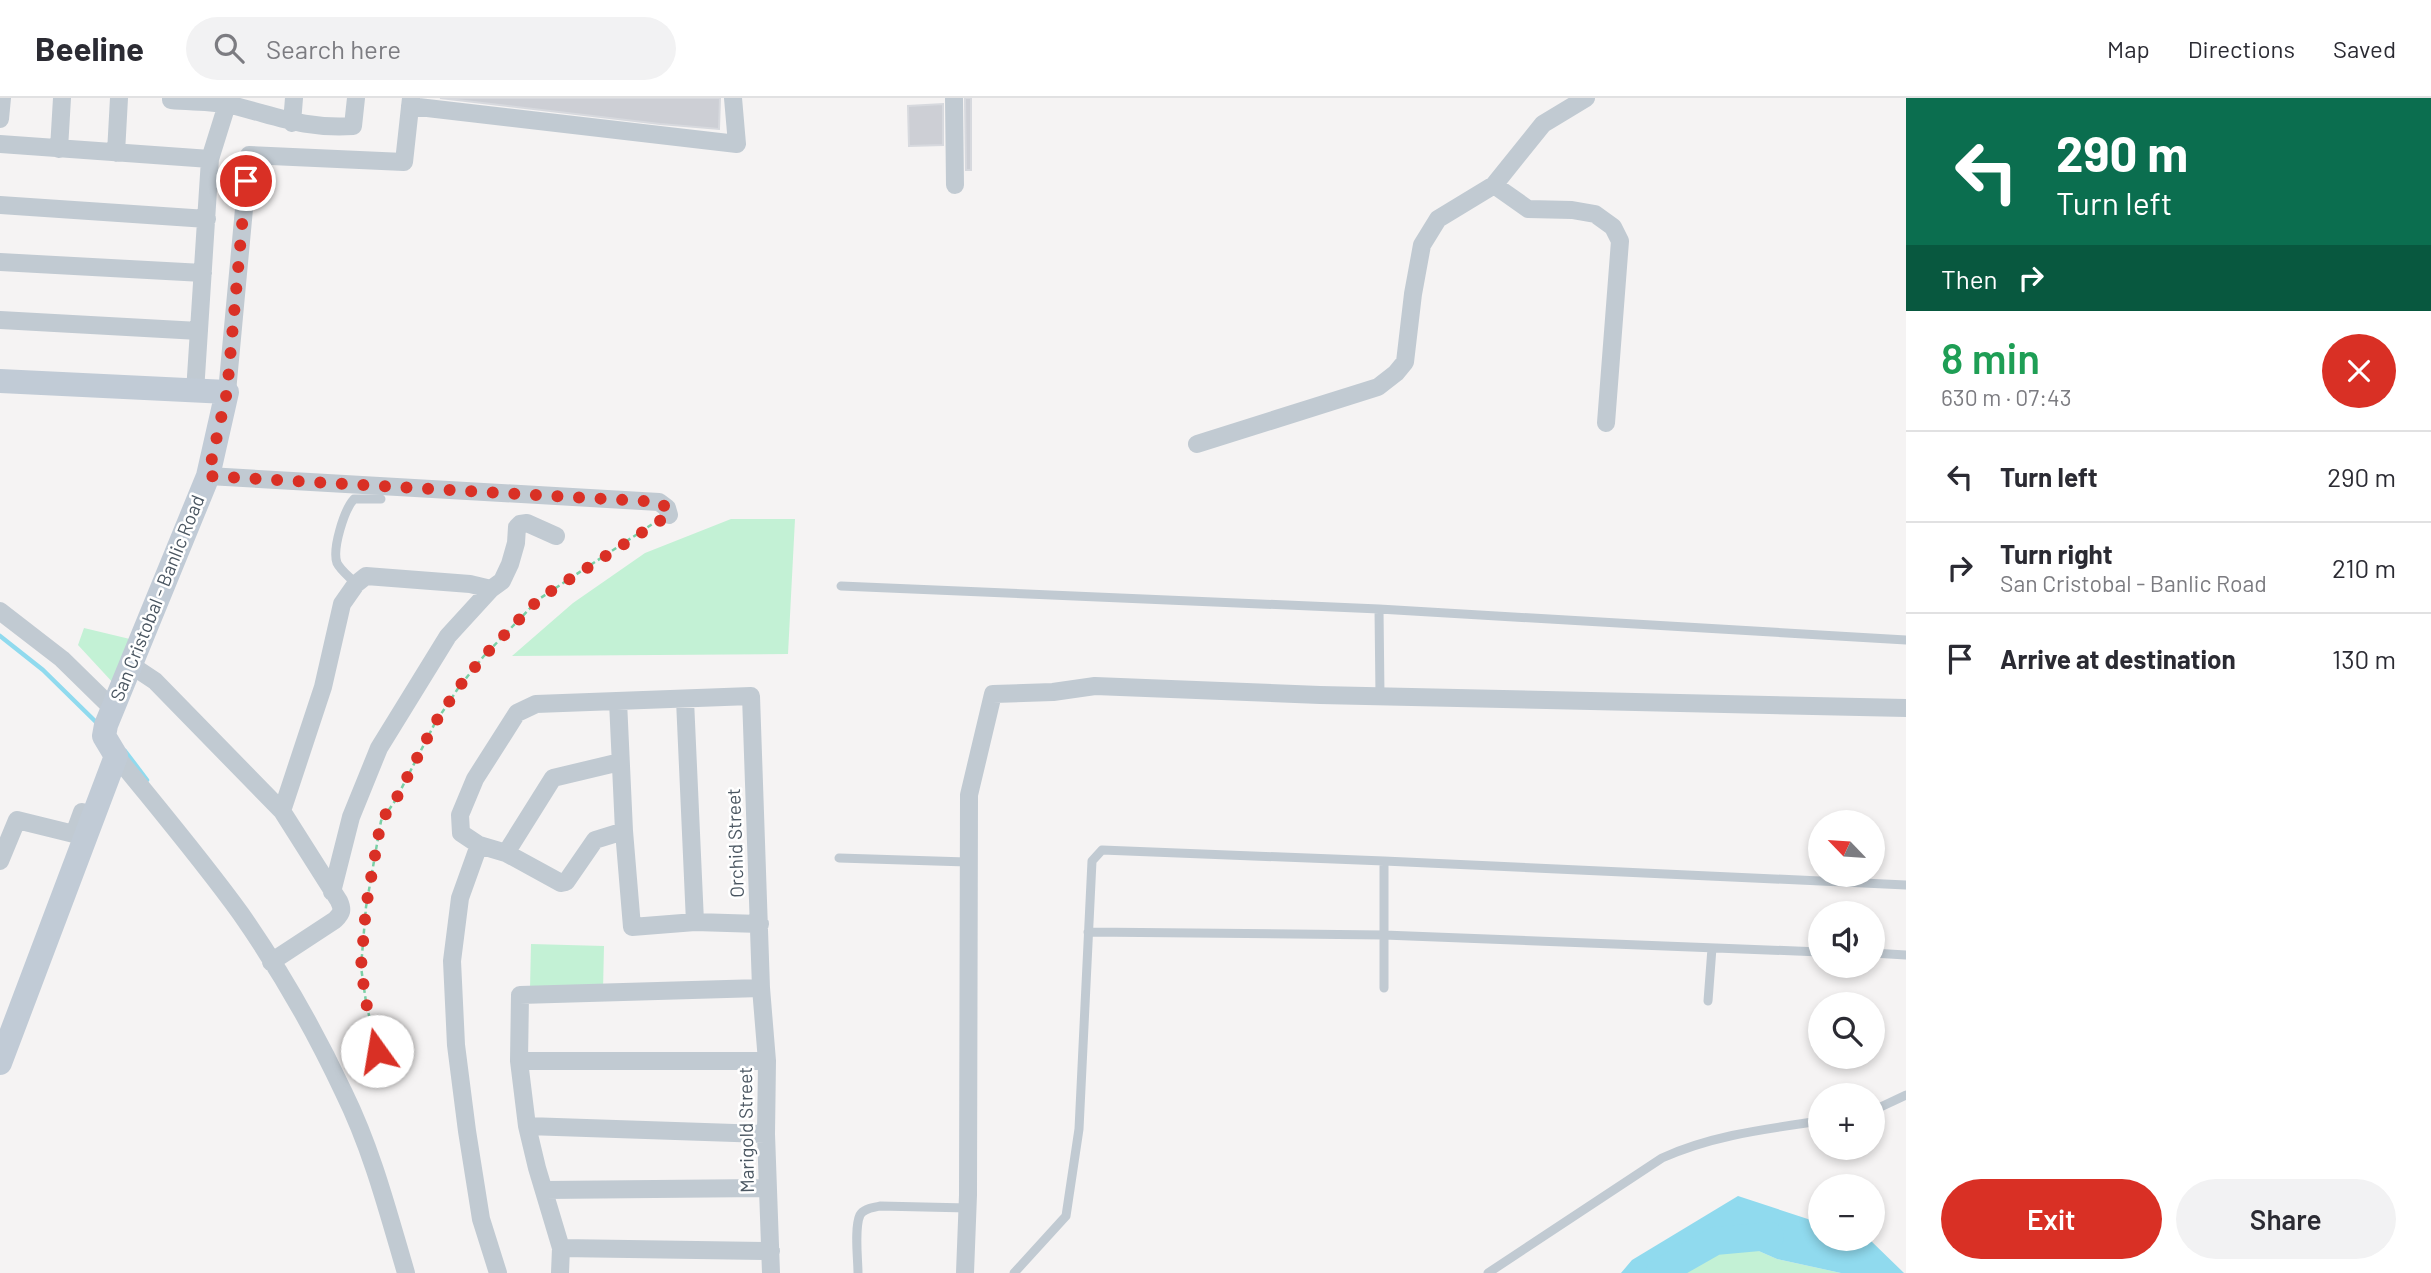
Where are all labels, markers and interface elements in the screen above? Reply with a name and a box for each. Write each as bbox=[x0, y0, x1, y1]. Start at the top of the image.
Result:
search box bbox=[186, 17, 676, 80]
text: Beeline bbox=[35, 28, 144, 68]
icon: search bbox=[210, 29, 248, 67]
text: Search here bbox=[266, 33, 401, 64]
text: Map bbox=[2107, 34, 2150, 63]
text: Directions bbox=[2188, 34, 2295, 63]
text: Saved bbox=[2333, 34, 2396, 63]
text: 290 m bbox=[2056, 123, 2188, 182]
icon: left bbox=[1941, 126, 2032, 217]
pin bbox=[216, 151, 276, 211]
icon: arrive bbox=[227, 162, 265, 200]
text: Turn left bbox=[2056, 183, 2173, 221]
icon: right bbox=[2012, 259, 2050, 297]
text: Then bbox=[1941, 263, 1998, 294]
text: 8 min bbox=[1941, 332, 2040, 382]
button: close bbox=[2322, 334, 2396, 408]
text: 630 m · 07:43 bbox=[1941, 383, 2072, 411]
icon: left bbox=[1941, 458, 1979, 496]
text: Turn left bbox=[2000, 461, 2098, 492]
text: 290 m bbox=[2327, 461, 2396, 492]
street label: San Cristobal - Banlic Road bbox=[105, 491, 208, 704]
text: Turn right bbox=[2000, 538, 2113, 569]
icon: right bbox=[1941, 549, 1979, 587]
text: 210 m bbox=[2332, 552, 2396, 583]
text: San Cristobal - Banlic Road bbox=[2000, 569, 2267, 597]
icon: arrive bbox=[1941, 640, 1979, 678]
text: Arrive at destination bbox=[2000, 643, 2236, 674]
text: 130 m bbox=[2332, 643, 2396, 674]
street label: Orchid Street bbox=[721, 788, 748, 898]
north arrow bbox=[1808, 810, 1885, 887]
map controls bbox=[1808, 810, 1885, 1251]
button: sound bbox=[1808, 901, 1885, 978]
button: search bbox=[1808, 992, 1885, 1069]
position arrow bbox=[340, 1014, 414, 1088]
street label: Marigold Street bbox=[733, 1067, 758, 1193]
button: + bbox=[1808, 1083, 1885, 1160]
button: − bbox=[1808, 1174, 1885, 1251]
button: Exit bbox=[1941, 1179, 2162, 1259]
button: Share bbox=[2176, 1179, 2396, 1259]

